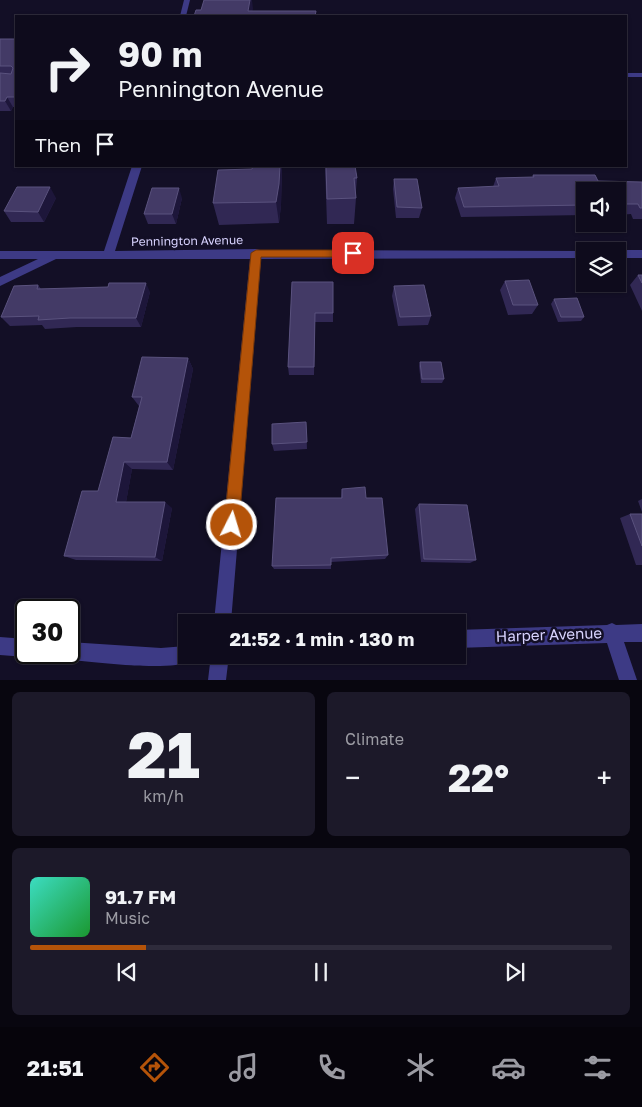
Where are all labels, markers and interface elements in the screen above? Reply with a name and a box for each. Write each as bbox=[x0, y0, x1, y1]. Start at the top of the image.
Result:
text: 90 m bbox=[118, 33, 202, 75]
icon: right bbox=[35, 35, 100, 100]
text: Pennington Avenue bbox=[118, 75, 324, 102]
icon: arrive bbox=[91, 130, 119, 158]
text: Then bbox=[35, 133, 81, 156]
map controls bbox=[576, 182, 626, 292]
button: sound bbox=[576, 182, 626, 232]
street label: Pennington Avenue bbox=[131, 232, 243, 249]
pin bbox=[332, 232, 374, 274]
icon: arrive bbox=[339, 239, 367, 267]
button: layers bbox=[576, 242, 626, 292]
position arrow bbox=[205, 498, 257, 550]
speed limit sign: 30 bbox=[15, 599, 80, 664]
street label: Harper Avenue bbox=[496, 623, 603, 645]
text: 21:52 · 1 min · 130 m bbox=[230, 627, 414, 650]
text: 21 bbox=[127, 714, 200, 792]
text: Climate bbox=[345, 729, 404, 749]
text: 22° bbox=[448, 755, 509, 800]
text: − bbox=[345, 761, 360, 794]
text: + bbox=[597, 761, 612, 794]
text: km/h bbox=[143, 786, 184, 806]
text: 91.7 FM bbox=[105, 885, 176, 908]
text: Music bbox=[105, 908, 150, 928]
icon: previous bbox=[113, 958, 141, 986]
icon: pause bbox=[307, 958, 335, 986]
icon: next bbox=[501, 958, 529, 986]
icon: directions bbox=[137, 1050, 172, 1085]
icon: music bbox=[226, 1050, 261, 1085]
icon: phone bbox=[314, 1050, 349, 1085]
icon: climate bbox=[403, 1050, 438, 1085]
icon: car bbox=[491, 1050, 526, 1085]
icon: filters bbox=[580, 1050, 615, 1085]
text: 21:51 bbox=[27, 1054, 83, 1081]

